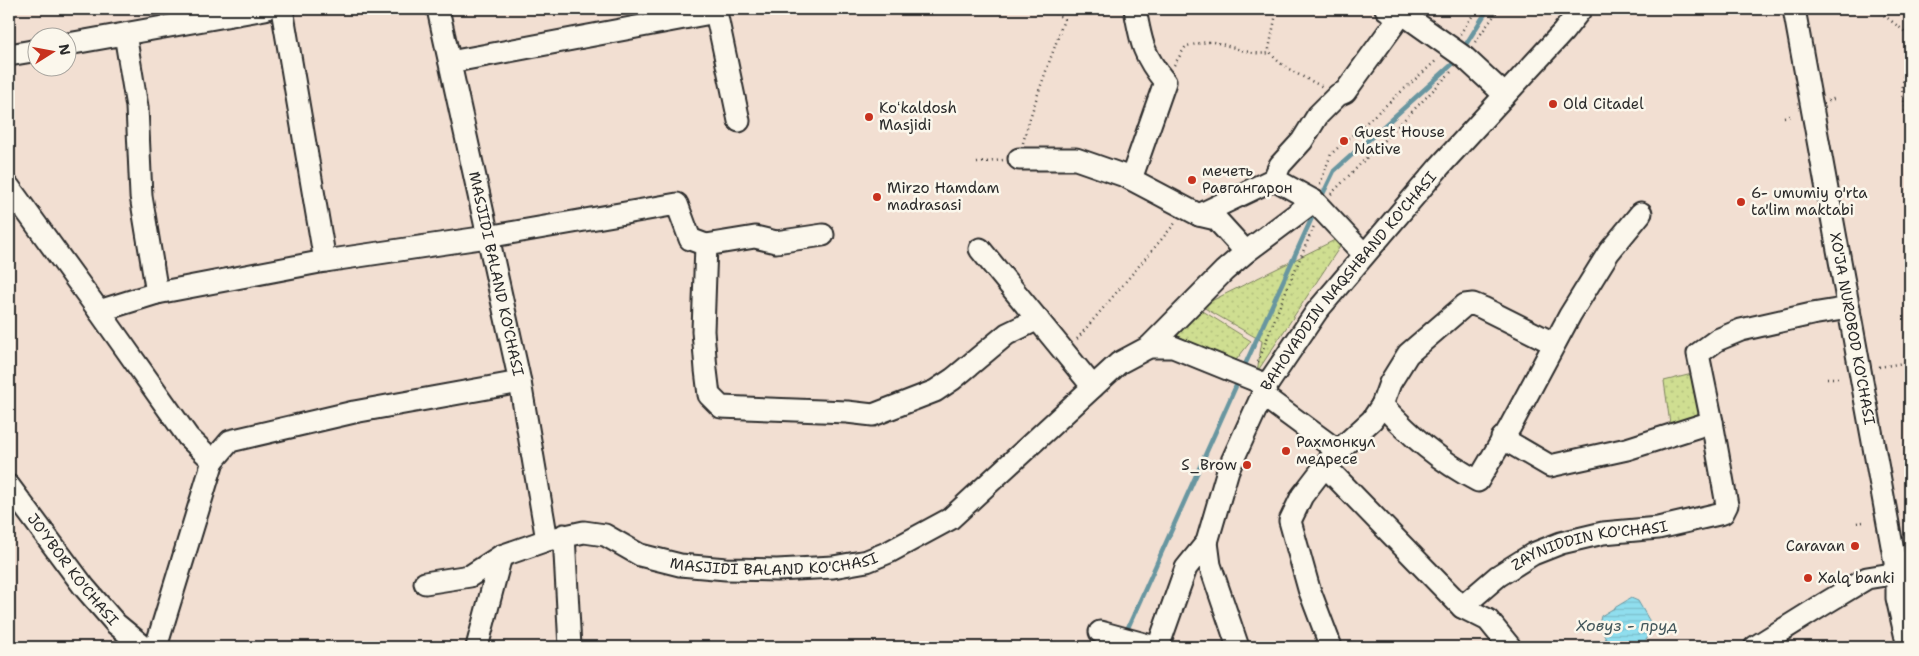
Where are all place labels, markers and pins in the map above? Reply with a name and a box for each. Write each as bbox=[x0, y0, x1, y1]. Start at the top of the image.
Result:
place label: Old Citadel bbox=[1563, 94, 1644, 114]
place label: Koʻkaldosh Masjidi bbox=[879, 98, 957, 135]
marker: Old Citadel bbox=[1547, 98, 1559, 110]
marker: Koʻkaldosh Masjidi bbox=[863, 111, 875, 123]
place label: Guest House Native bbox=[1354, 122, 1445, 159]
marker: Guest House Native bbox=[1338, 135, 1350, 147]
place label: мечеть Равгангарон bbox=[1202, 161, 1293, 198]
marker: мечеть Равгангарон bbox=[1186, 174, 1198, 186]
place label: Mirzo Hamdam madrasasi bbox=[887, 178, 999, 215]
place label: 6- umumiy o'rta ta'lim maktabi bbox=[1751, 183, 1868, 220]
marker: Mirzo Hamdam madrasasi bbox=[871, 191, 883, 203]
marker: 6- umumiy o'rta ta'lim maktabi bbox=[1735, 196, 1747, 208]
place label: Рахмонкул медресе bbox=[1296, 432, 1376, 469]
marker: Рахмонкул медресе bbox=[1280, 445, 1292, 457]
place label: S_Brow bbox=[1181, 455, 1237, 475]
marker: S_Brow bbox=[1241, 459, 1253, 471]
place label: Caravan bbox=[1786, 536, 1845, 556]
marker: Caravan bbox=[1849, 540, 1861, 552]
place label: Xalq banki bbox=[1818, 568, 1895, 588]
marker: Xalq banki bbox=[1802, 572, 1814, 584]

